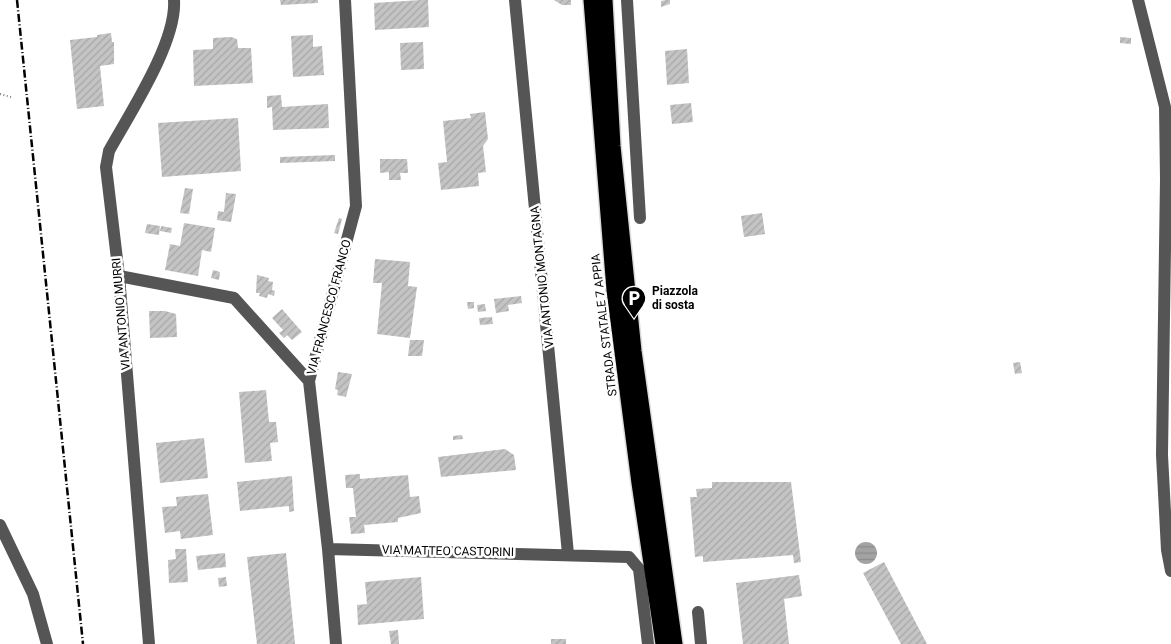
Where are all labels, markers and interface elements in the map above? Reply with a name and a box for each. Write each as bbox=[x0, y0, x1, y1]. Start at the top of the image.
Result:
street label: VIA ANTONIO MONTAGNA bbox=[528, 205, 556, 349]
street label: VIA FRANCESCO FRANCO bbox=[304, 238, 354, 376]
street label: STRADA STATALE 7 APPIA bbox=[588, 253, 620, 397]
street label: VIA ANTONIO MURRI bbox=[109, 257, 133, 371]
place label: Piazzola di sosta bbox=[652, 284, 698, 312]
parking icon: Piazzola di sosta bbox=[621, 285, 647, 319]
street label: VIA MATTEO CASTORINI bbox=[382, 543, 514, 559]

